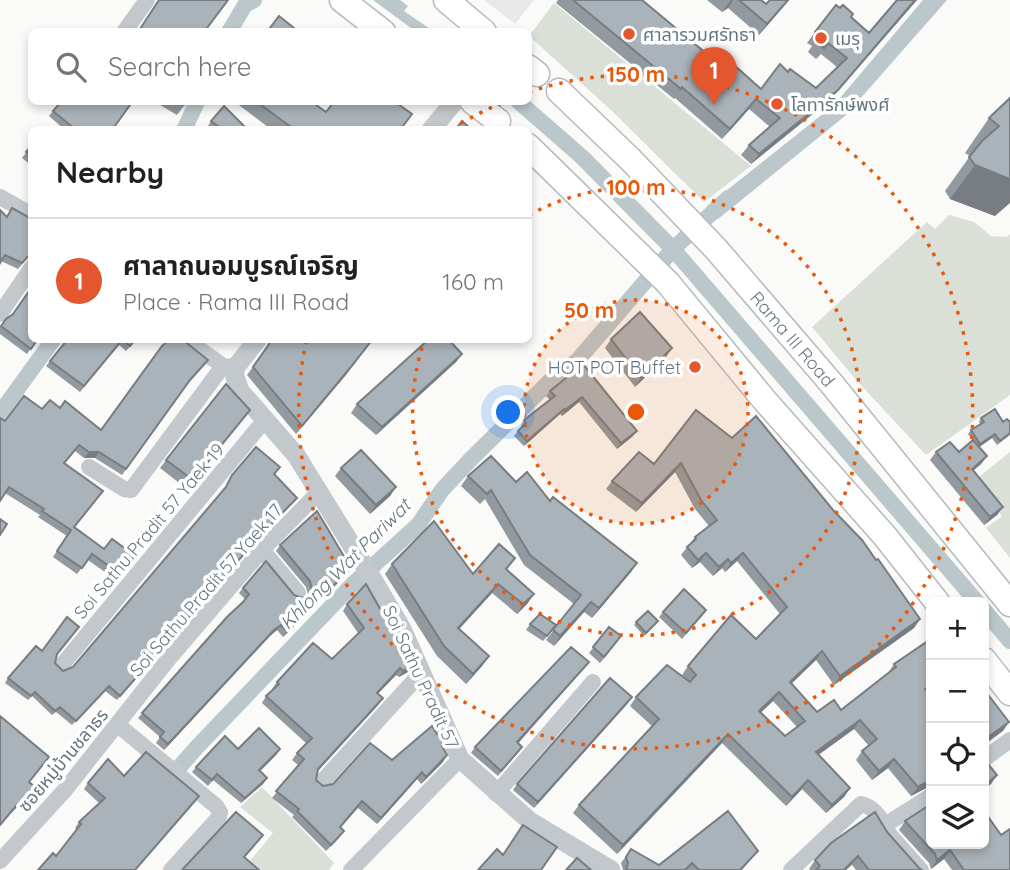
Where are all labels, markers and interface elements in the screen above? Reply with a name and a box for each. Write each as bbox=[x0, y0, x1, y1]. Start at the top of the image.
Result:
place label: ศาลารวมศรัทธา bbox=[643, 23, 756, 46]
marker: ศาลารวมศรัทธา bbox=[621, 26, 637, 42]
place label: เมรุ bbox=[835, 27, 860, 50]
search box bbox=[28, 28, 532, 105]
marker: เมรุ bbox=[813, 30, 829, 46]
pin: 1 bbox=[691, 47, 737, 105]
icon: search bbox=[52, 48, 90, 86]
text: Search here bbox=[108, 50, 252, 83]
text: 150 m bbox=[607, 61, 665, 87]
place label: โลทารักษ์พงศ์ bbox=[791, 93, 890, 116]
marker: โลทารักษ์พงศ์ bbox=[769, 96, 785, 112]
text: Nearby bbox=[56, 153, 164, 191]
text: 100 m bbox=[606, 174, 666, 200]
text: ศาลาถนอมบูรณ์เจริญ bbox=[123, 249, 359, 282]
text: 1 bbox=[75, 267, 83, 296]
text: 160 m bbox=[442, 267, 504, 296]
street label: Rama III Road bbox=[746, 286, 840, 391]
text: Place · Rama III Road bbox=[123, 287, 349, 316]
text: 50 m bbox=[564, 297, 614, 323]
place label: HOT POT Buffet bbox=[548, 356, 681, 379]
marker: HOT POT Buffet bbox=[687, 359, 703, 375]
your location bbox=[491, 395, 525, 429]
centre of rings bbox=[624, 400, 648, 424]
street label: Soi Sathu Pradit 57 Yaek 19 bbox=[69, 439, 229, 623]
water label: Khlong Wat Pariwat bbox=[275, 492, 417, 634]
street label: Soi Sathu Pradit 57 Yaek 17 bbox=[125, 499, 287, 681]
map controls bbox=[926, 597, 989, 849]
button: + bbox=[926, 597, 989, 660]
street label: Soi Sathu Pradit 57 bbox=[378, 602, 464, 752]
button: − bbox=[926, 660, 989, 723]
street label: ซอยหมู่บ้านชลาธร bbox=[13, 703, 114, 817]
button: locate bbox=[926, 723, 989, 786]
button: layers bbox=[926, 786, 989, 849]

